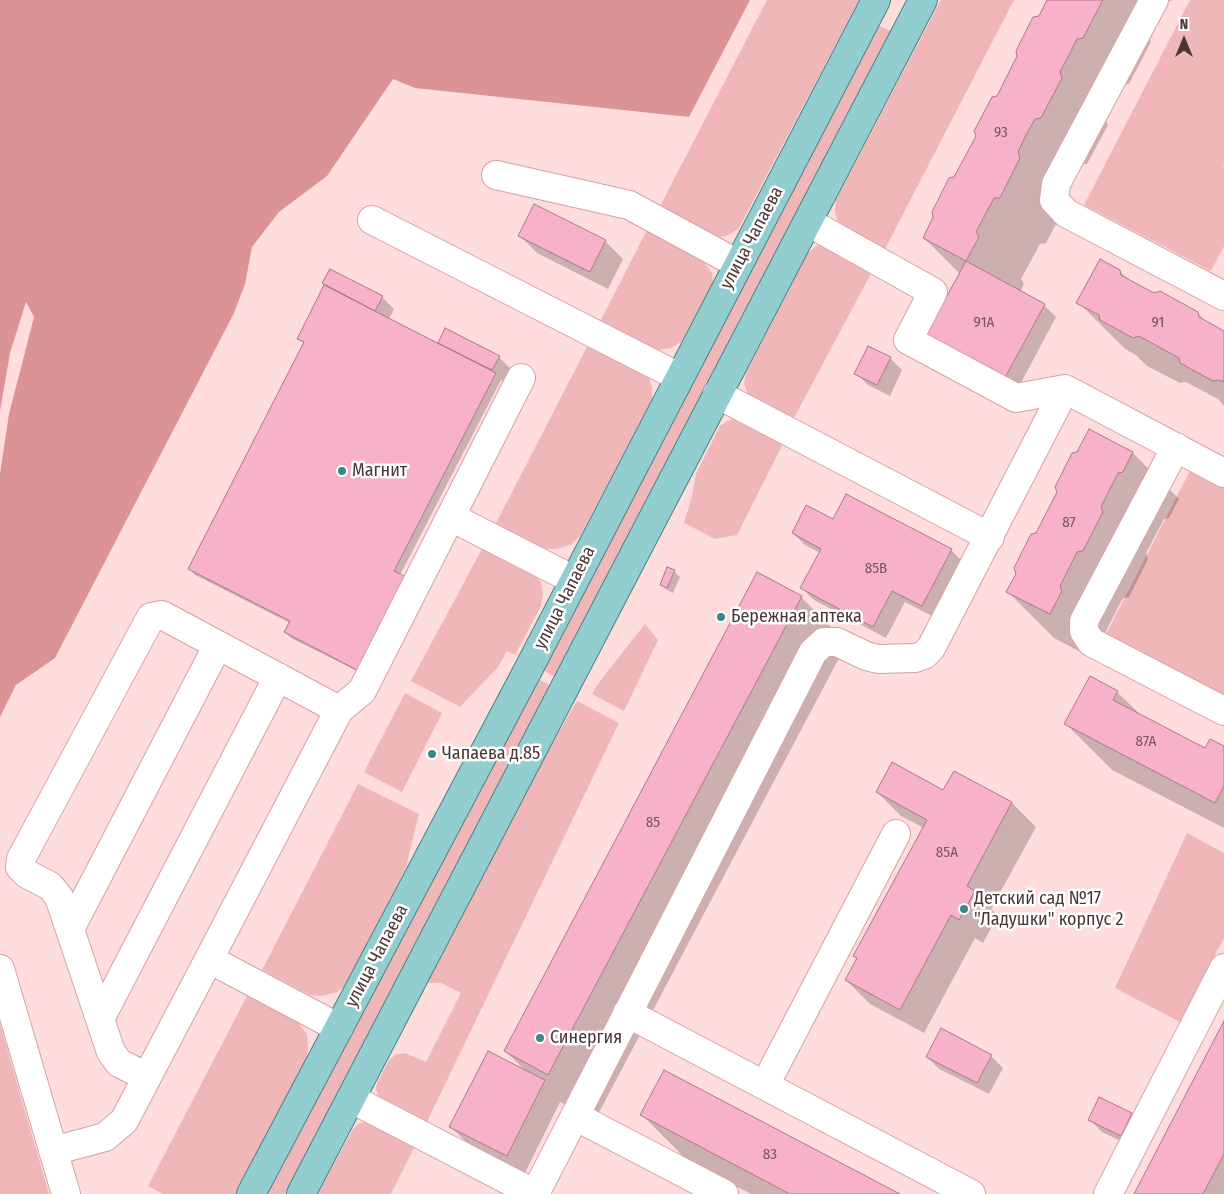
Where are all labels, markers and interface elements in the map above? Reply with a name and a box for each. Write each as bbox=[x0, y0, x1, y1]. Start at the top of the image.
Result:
north arrow bbox=[1159, 15, 1209, 65]
text: N bbox=[1180, 16, 1188, 33]
house number: 93 bbox=[994, 124, 1008, 142]
street label: улица Чапаева bbox=[716, 183, 788, 293]
house number: 91А bbox=[974, 314, 994, 332]
house number: 91 bbox=[1152, 314, 1164, 332]
place label: Магнит bbox=[352, 460, 407, 482]
marker: Магнит bbox=[336, 465, 348, 477]
house number: 87 bbox=[1062, 514, 1076, 532]
street label: улица Чапаева bbox=[530, 543, 600, 653]
house number: 85В bbox=[865, 560, 887, 578]
place label: Бережная аптека bbox=[731, 606, 862, 628]
marker: Бережная аптека bbox=[715, 611, 727, 623]
house number: 87А bbox=[1136, 733, 1156, 751]
place label: Чапаева д.85 bbox=[442, 743, 540, 765]
marker: Чапаева д.85 bbox=[426, 748, 438, 760]
house number: 85 bbox=[646, 814, 660, 832]
house number: 85А bbox=[936, 844, 958, 862]
place label: Детский сад №17 "Ладушки" корпус 2 bbox=[974, 888, 1123, 931]
street label: улица Чапаева bbox=[341, 901, 413, 1011]
marker: Детский сад №17 "Ладушки" корпус 2 bbox=[958, 903, 970, 915]
place label: Синергия bbox=[550, 1027, 622, 1049]
marker: Синергия bbox=[534, 1032, 546, 1044]
house number: 83 bbox=[763, 1146, 777, 1164]

